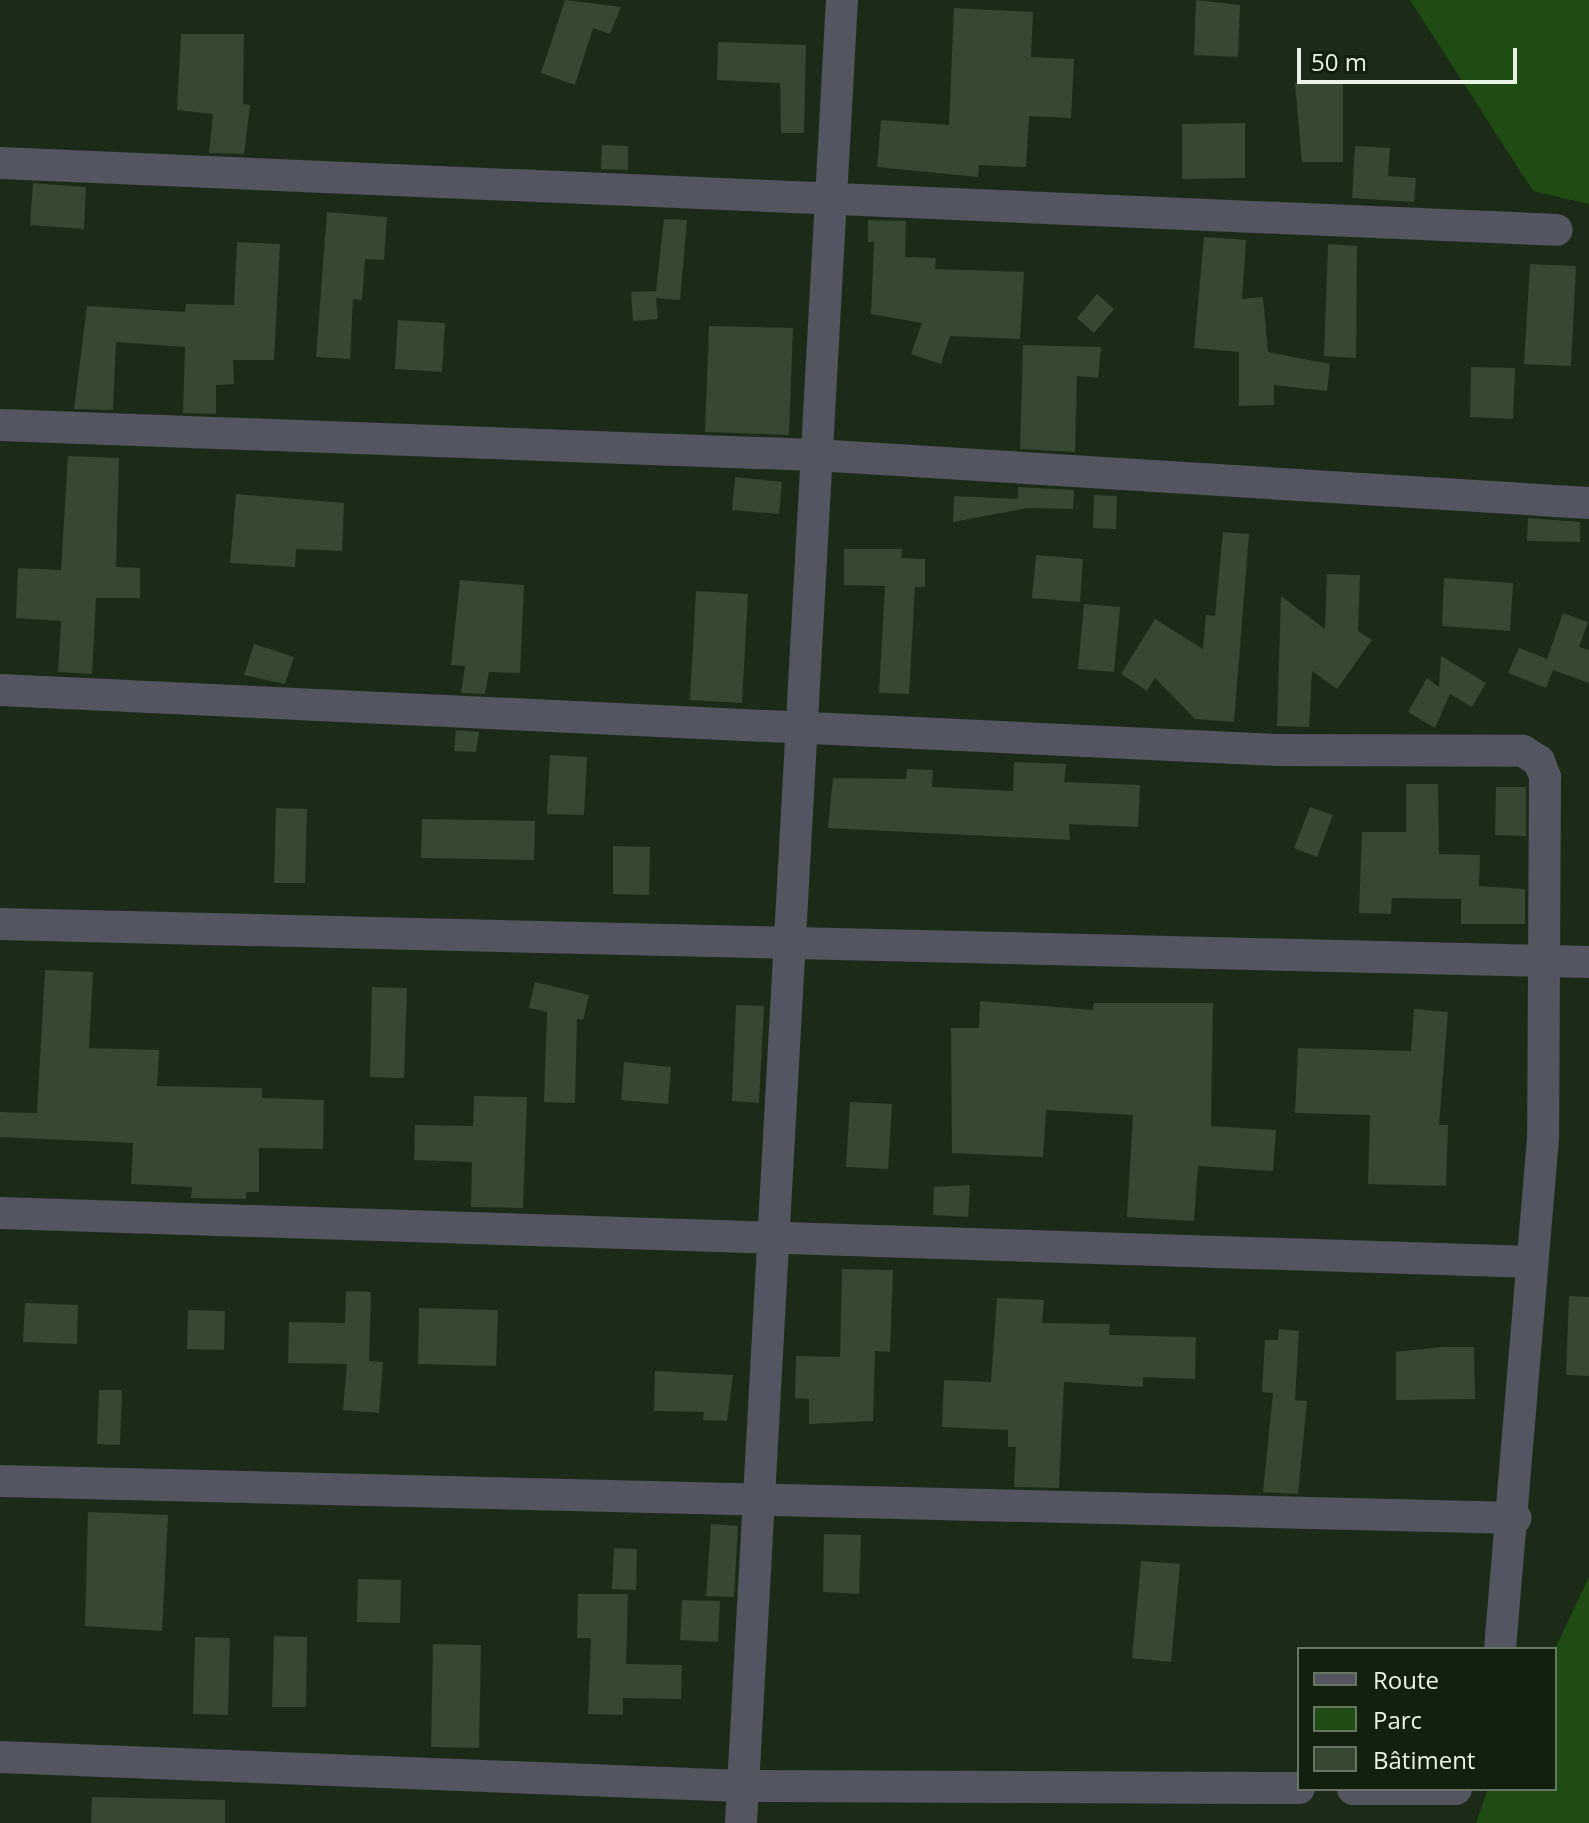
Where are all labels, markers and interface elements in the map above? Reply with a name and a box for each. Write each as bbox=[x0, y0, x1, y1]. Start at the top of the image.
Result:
scale bar bbox=[1301, 32, 1521, 82]
text: 50 m bbox=[1311, 45, 1367, 78]
legend bbox=[1297, 1647, 1557, 1791]
text: Route bbox=[1373, 1663, 1439, 1696]
text: Parc bbox=[1373, 1703, 1422, 1736]
text: Bâtiment bbox=[1373, 1743, 1475, 1776]

